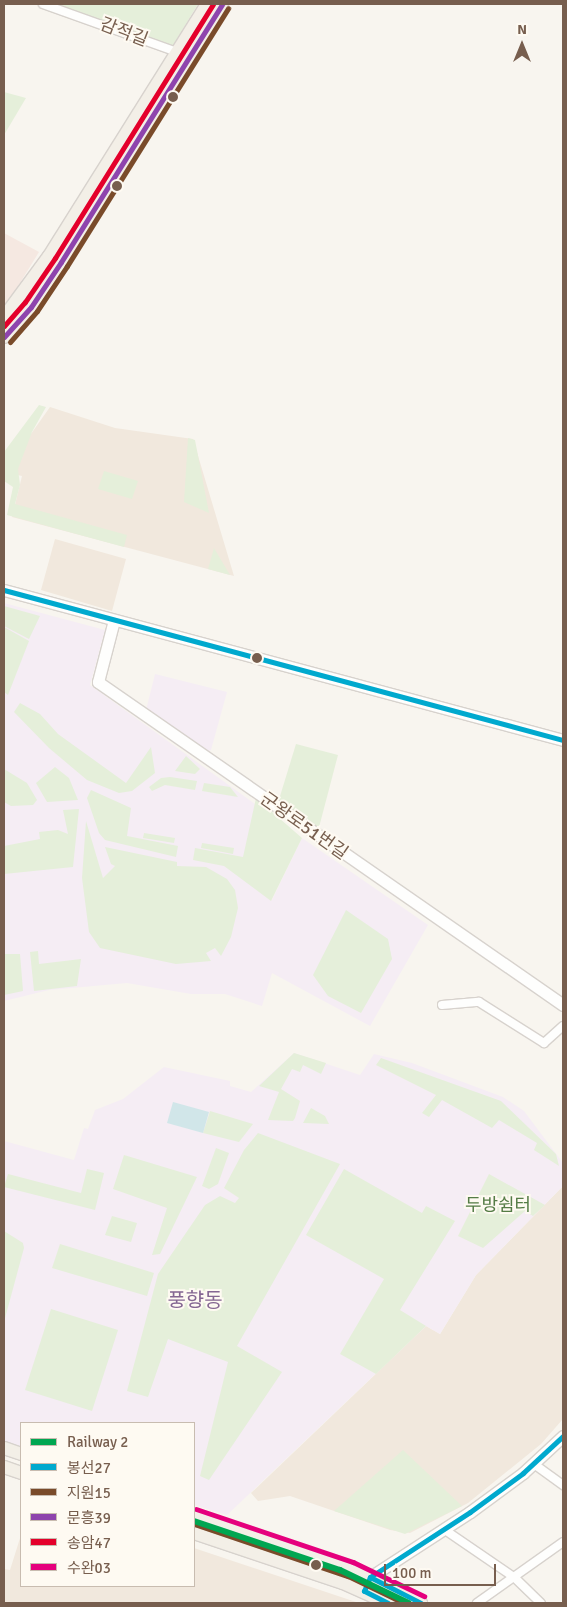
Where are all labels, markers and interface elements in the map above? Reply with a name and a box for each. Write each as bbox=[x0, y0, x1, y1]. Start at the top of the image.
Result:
street label: 감적길 bbox=[97, 13, 151, 51]
north arrow bbox=[497, 20, 547, 70]
text: N bbox=[517, 21, 527, 38]
unlabelled marker bbox=[168, 92, 178, 102]
unlabelled marker bbox=[112, 181, 122, 191]
unlabelled marker bbox=[252, 653, 262, 663]
street label: 군왕로51번길 bbox=[256, 788, 352, 864]
park label: 두방쉼터 bbox=[465, 1194, 531, 1216]
district label: 풍향동 bbox=[167, 1288, 223, 1312]
legend bbox=[20, 1422, 195, 1587]
text: Railway 2 bbox=[67, 1433, 128, 1451]
text: 봉선27 bbox=[67, 1459, 111, 1477]
text: 지원15 bbox=[67, 1484, 111, 1502]
text: 문흥39 bbox=[67, 1509, 111, 1527]
text: 송암47 bbox=[67, 1534, 111, 1552]
scale bar bbox=[387, 1554, 500, 1586]
text: 수완03 bbox=[67, 1559, 111, 1577]
unlabelled marker bbox=[311, 1560, 321, 1570]
text: 100 m bbox=[392, 1564, 432, 1582]

